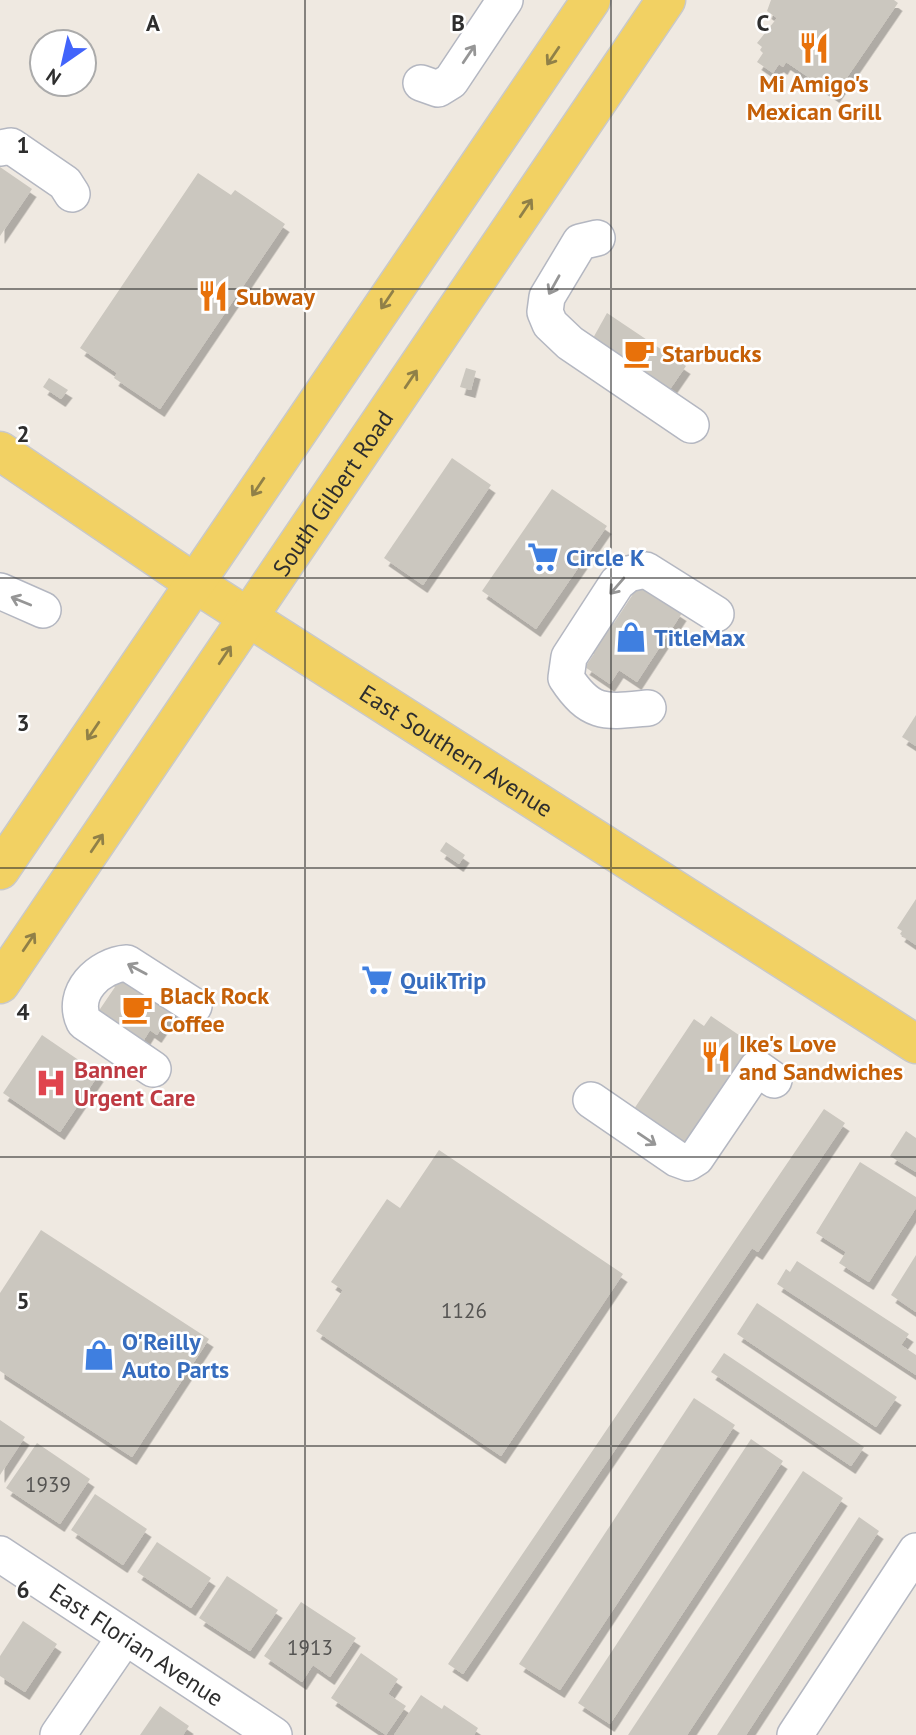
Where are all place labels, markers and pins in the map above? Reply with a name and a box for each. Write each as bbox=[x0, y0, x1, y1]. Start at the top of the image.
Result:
restaurant icon: Mi Amigo's Mexican Grill bbox=[797, 31, 831, 65]
place label: Mi Amigo's Mexican Grill bbox=[747, 68, 882, 127]
restaurant icon: Subway bbox=[196, 279, 230, 313]
place label: Subway bbox=[236, 281, 315, 312]
cafe icon: Starbucks bbox=[622, 336, 656, 370]
place label: Starbucks bbox=[662, 338, 762, 369]
supermarket icon: Circle K bbox=[526, 540, 560, 574]
place label: Circle K bbox=[566, 542, 645, 573]
shop icon: TitleMax bbox=[614, 620, 648, 654]
place label: TitleMax bbox=[654, 622, 746, 653]
supermarket icon: QuikTrip bbox=[360, 963, 394, 997]
place label: QuikTrip bbox=[400, 965, 486, 996]
place label: Black Rock Coffee bbox=[160, 980, 269, 1039]
cafe icon: Black Rock Coffee bbox=[120, 992, 154, 1026]
place label: Ike's Love and Sandwiches bbox=[739, 1028, 903, 1087]
restaurant icon: Ike's Love and Sandwiches bbox=[699, 1040, 733, 1074]
place label: Banner Urgent Care bbox=[74, 1054, 195, 1113]
hospital icon: Banner Urgent Care bbox=[34, 1066, 68, 1100]
place label: O'Reilly Auto Parts bbox=[122, 1326, 229, 1385]
shop icon: O'Reilly Auto Parts bbox=[82, 1338, 116, 1372]

